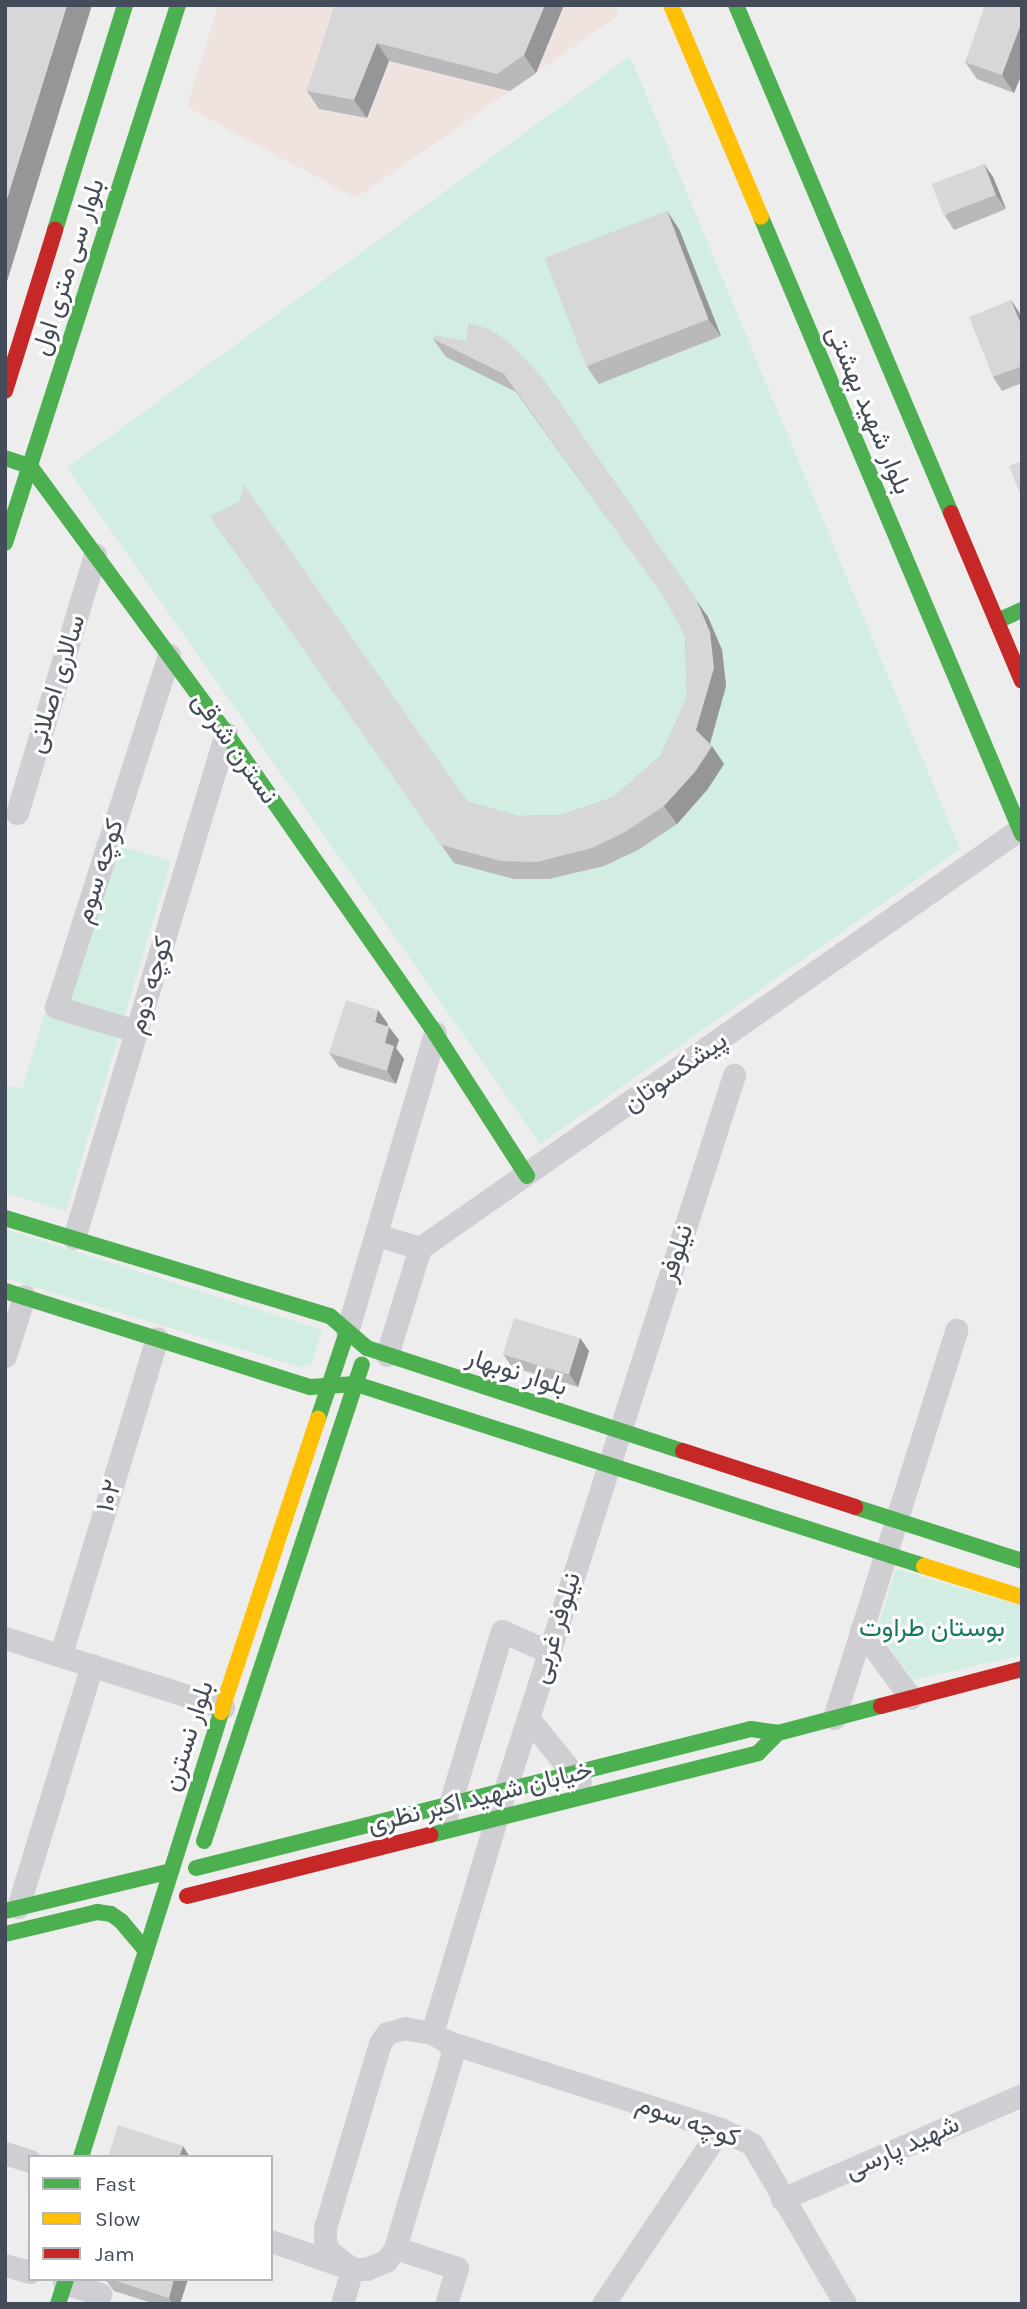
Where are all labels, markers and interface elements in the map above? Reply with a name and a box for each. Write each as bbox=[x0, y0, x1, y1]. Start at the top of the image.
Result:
street label: بلوار سی متری اول bbox=[25, 175, 111, 359]
street label: بلوار شهید بهشتی bbox=[819, 321, 919, 499]
street label: سالاری اصلانی bbox=[20, 611, 92, 757]
street label: نسترن شرقی bbox=[185, 686, 285, 810]
street label: کوچه سوم bbox=[68, 815, 130, 927]
street label: کوچه دوم bbox=[121, 933, 179, 1037]
street label: پیشکسوتان bbox=[617, 1025, 733, 1119]
street label: نیلوفر bbox=[652, 1220, 700, 1286]
street label: بلوار نوبهار bbox=[463, 1341, 571, 1403]
street label: ۱۰۲ bbox=[89, 1476, 129, 1516]
street label: نیلوفر غربی bbox=[524, 1569, 588, 1687]
park label: بوستان طراوت bbox=[859, 1612, 1005, 1644]
street label: بلوار نسترن bbox=[156, 1677, 220, 1795]
street label: خیابان شهید اکبر نظری bbox=[364, 1754, 596, 1840]
street label: کوچه سوم bbox=[632, 2088, 744, 2154]
street label: شهید پارسی bbox=[840, 2108, 964, 2186]
legend bbox=[28, 2155, 273, 2281]
text: Fast bbox=[95, 2172, 136, 2196]
text: Slow bbox=[95, 2207, 140, 2231]
text: Jam bbox=[95, 2242, 135, 2266]

